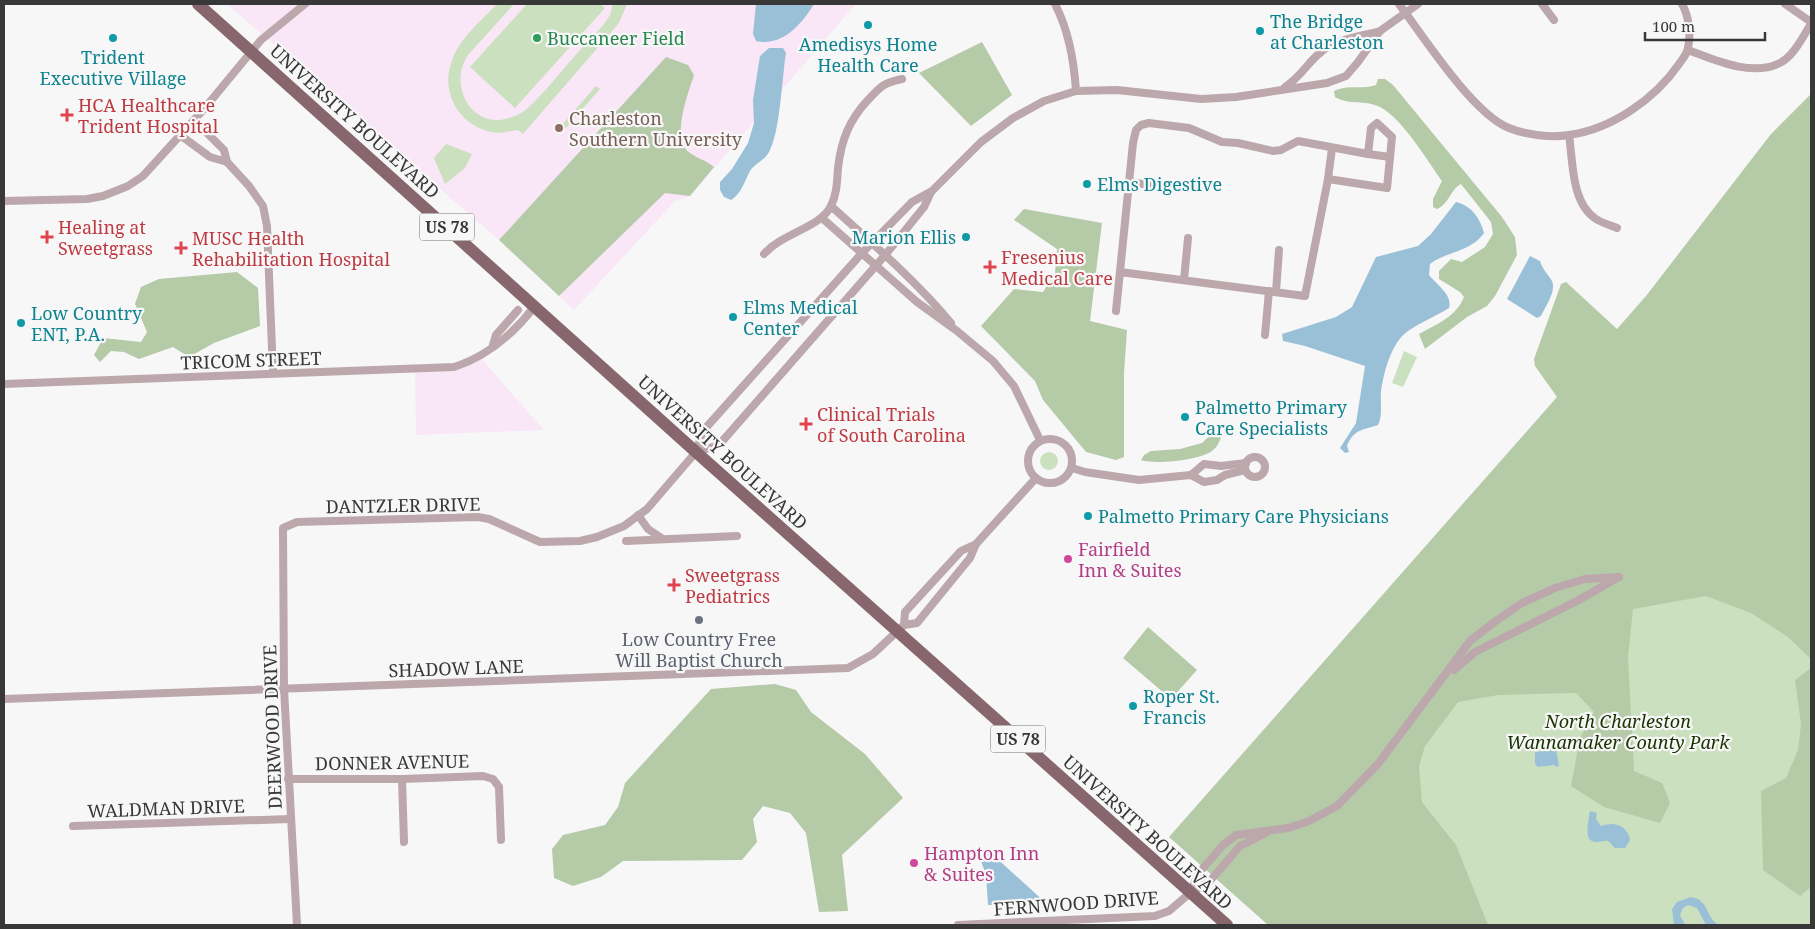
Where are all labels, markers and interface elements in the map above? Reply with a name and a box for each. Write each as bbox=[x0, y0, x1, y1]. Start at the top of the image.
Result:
place label: The Bridge at Charleston bbox=[1270, 9, 1384, 54]
scale bar bbox=[1645, 10, 1765, 42]
text: 100 m bbox=[1652, 16, 1695, 36]
marker: Amedisys Home Health Care bbox=[862, 19, 874, 31]
marker: The Bridge at Charleston bbox=[1254, 25, 1266, 37]
place label: Buccaneer Field bbox=[547, 26, 685, 50]
marker: Trident Executive Village bbox=[107, 32, 119, 44]
marker: Buccaneer Field bbox=[531, 32, 543, 44]
place label: Amedisys Home Health Care bbox=[799, 32, 937, 77]
street label: UNIVERSITY BOULEVARD bbox=[265, 38, 445, 204]
place label: Trident Executive Village bbox=[40, 45, 186, 90]
place label: HCA Healthcare Trident Hospital bbox=[78, 93, 219, 138]
place label: Charleston Southern University bbox=[569, 106, 743, 151]
marker: HCA Healthcare Trident Hospital bbox=[60, 108, 74, 122]
marker: Charleston Southern University bbox=[553, 122, 565, 134]
place label: Elms Digestive bbox=[1097, 172, 1222, 196]
marker: Elms Digestive bbox=[1081, 178, 1093, 190]
road number: US 78 bbox=[420, 213, 474, 240]
place label: Healing at Sweetgrass bbox=[58, 215, 153, 260]
place label: Marion Ellis bbox=[852, 225, 956, 249]
place label: MUSC Health Rehabilitation Hospital bbox=[192, 226, 390, 271]
marker: Healing at Sweetgrass bbox=[40, 230, 54, 244]
marker: Marion Ellis bbox=[960, 231, 972, 243]
marker: MUSC Health Rehabilitation Hospital bbox=[174, 241, 188, 255]
place label: Fresenius Medical Care bbox=[1001, 245, 1113, 290]
marker: Fresenius Medical Care bbox=[983, 260, 997, 274]
place label: Elms Medical Center bbox=[743, 295, 858, 340]
place label: Low Country ENT, P.A. bbox=[31, 301, 143, 346]
marker: Elms Medical Center bbox=[727, 311, 739, 323]
marker: Low Country ENT, P.A. bbox=[15, 317, 27, 329]
street label: TRICOM STREET bbox=[180, 346, 322, 374]
street label: UNIVERSITY BOULEVARD bbox=[633, 369, 813, 535]
place label: Palmetto Primary Care Specialists bbox=[1195, 395, 1348, 440]
place label: Clinical Trials of South Carolina bbox=[817, 402, 966, 447]
marker: Palmetto Primary Care Specialists bbox=[1179, 411, 1191, 423]
marker: Clinical Trials of South Carolina bbox=[799, 417, 813, 431]
street label: DANTZLER DRIVE bbox=[325, 492, 481, 518]
place label: Palmetto Primary Care Physicians bbox=[1098, 504, 1389, 528]
marker: Palmetto Primary Care Physicians bbox=[1082, 510, 1094, 522]
place label: Fairfield Inn & Suites bbox=[1078, 537, 1182, 582]
marker: Fairfield Inn & Suites bbox=[1062, 553, 1074, 565]
place label: Sweetgrass Pediatrics bbox=[685, 563, 780, 608]
marker: Sweetgrass Pediatrics bbox=[667, 578, 681, 592]
marker: Low Country Free Will Baptist Church bbox=[693, 614, 705, 626]
place label: Low Country Free Will Baptist Church bbox=[615, 627, 783, 672]
street label: DEERWOOD DRIVE bbox=[257, 644, 287, 810]
street label: SHADOW LANE bbox=[388, 654, 524, 682]
place label: Roper St. Francis bbox=[1143, 684, 1220, 729]
marker: Roper St. Francis bbox=[1127, 700, 1139, 712]
park label: North Charleston Wannamaker County Park bbox=[1507, 709, 1730, 754]
road number: US 78 bbox=[990, 726, 1046, 752]
street label: DONNER AVENUE bbox=[315, 749, 469, 775]
street label: UNIVERSITY BOULEVARD bbox=[1058, 749, 1238, 915]
street label: WALDMAN DRIVE bbox=[87, 793, 245, 823]
place label: Hampton Inn & Suites bbox=[924, 841, 1040, 886]
marker: Hampton Inn & Suites bbox=[908, 857, 920, 869]
street label: FERNWOOD DRIVE bbox=[993, 885, 1159, 921]

